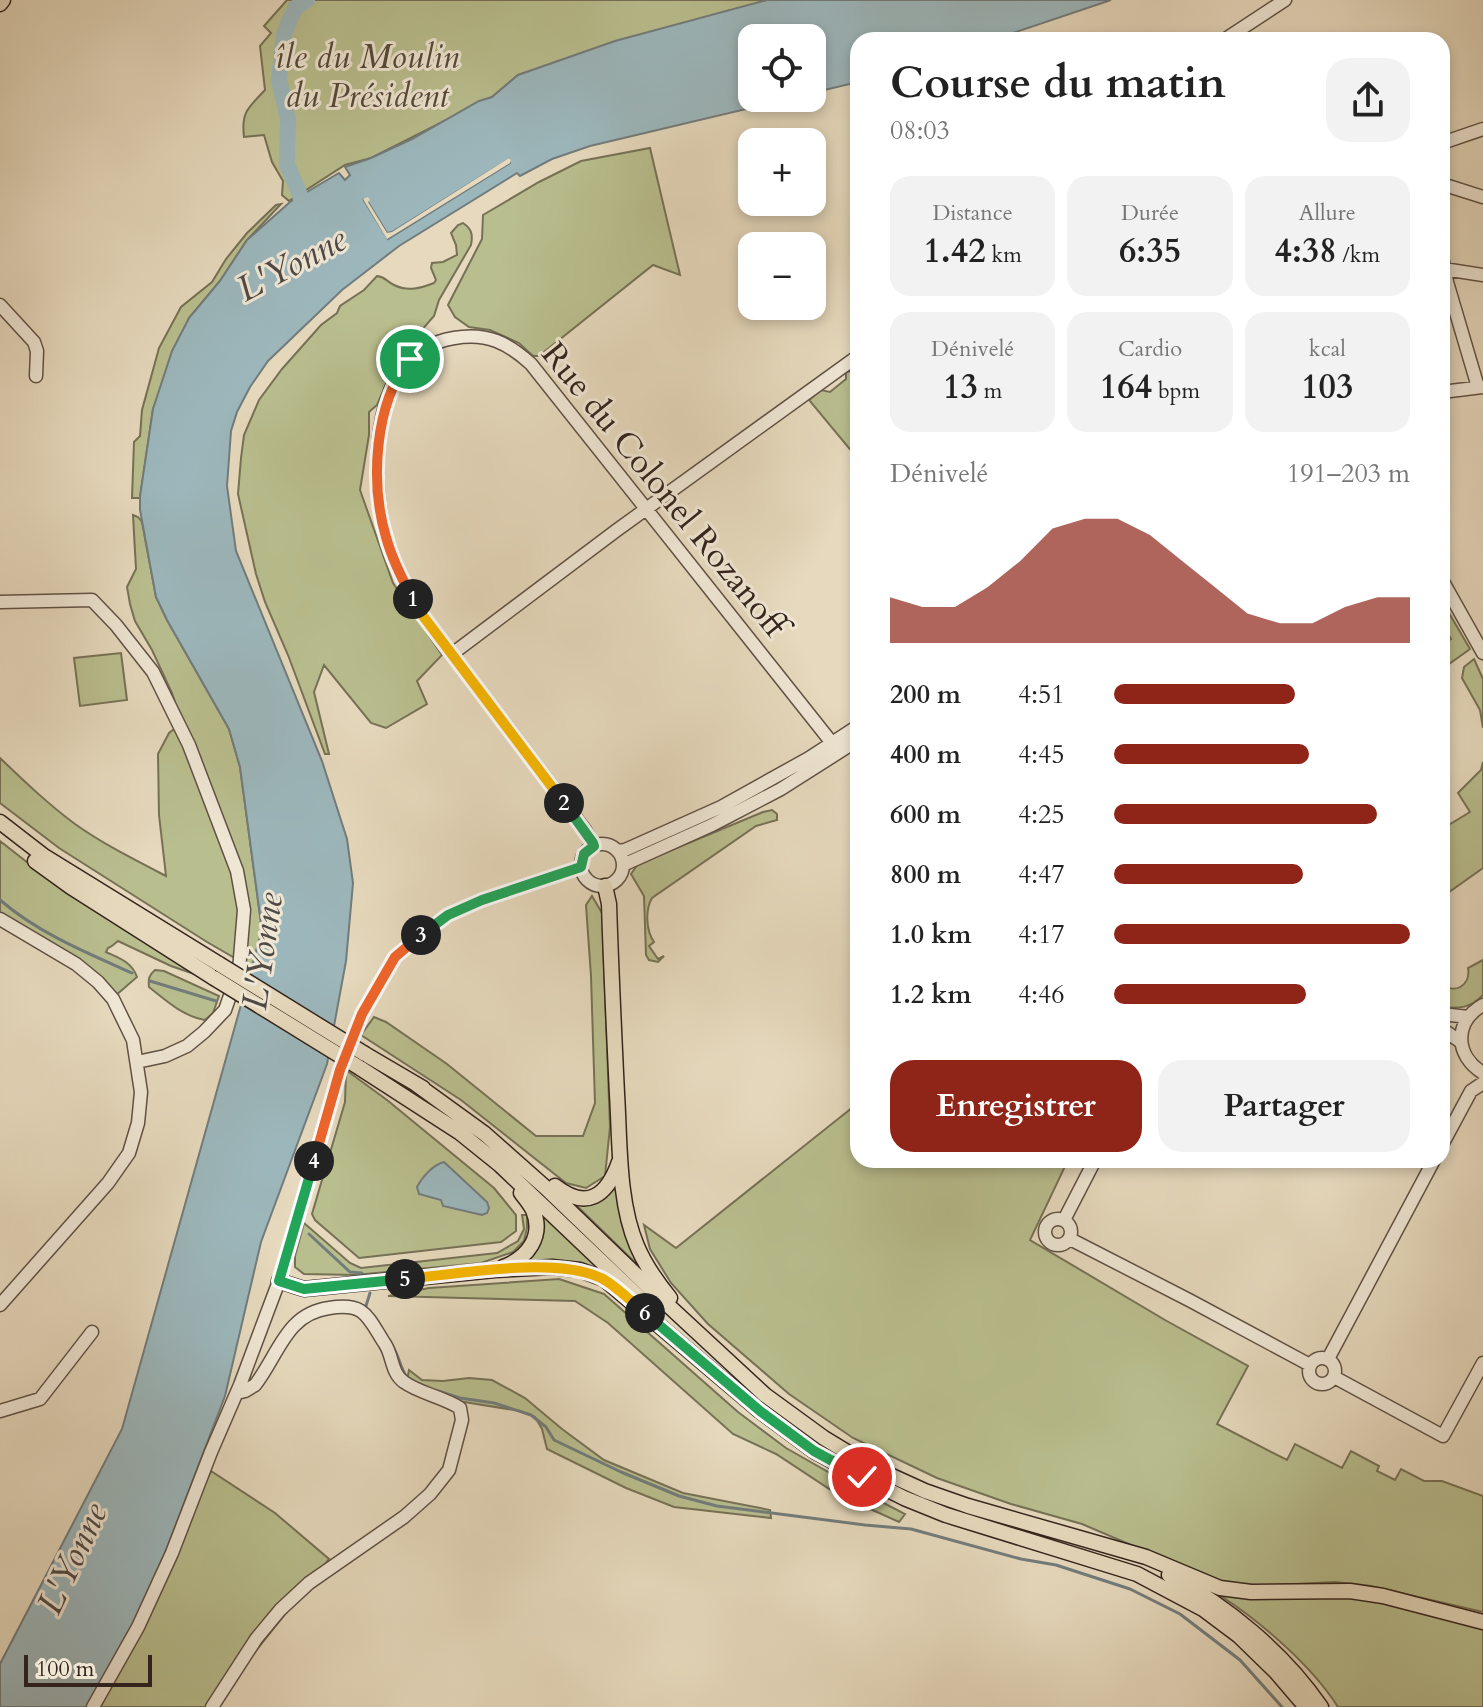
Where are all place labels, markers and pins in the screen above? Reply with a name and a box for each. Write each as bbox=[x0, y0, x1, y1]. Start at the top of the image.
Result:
pin bbox=[376, 325, 444, 393]
pin: 1 bbox=[393, 579, 433, 619]
pin: 2 bbox=[544, 783, 584, 823]
pin: 3 bbox=[401, 915, 441, 955]
pin: 4 bbox=[294, 1141, 334, 1181]
pin: 5 bbox=[385, 1259, 425, 1299]
pin: 6 bbox=[625, 1293, 665, 1333]
pin bbox=[828, 1443, 896, 1511]

